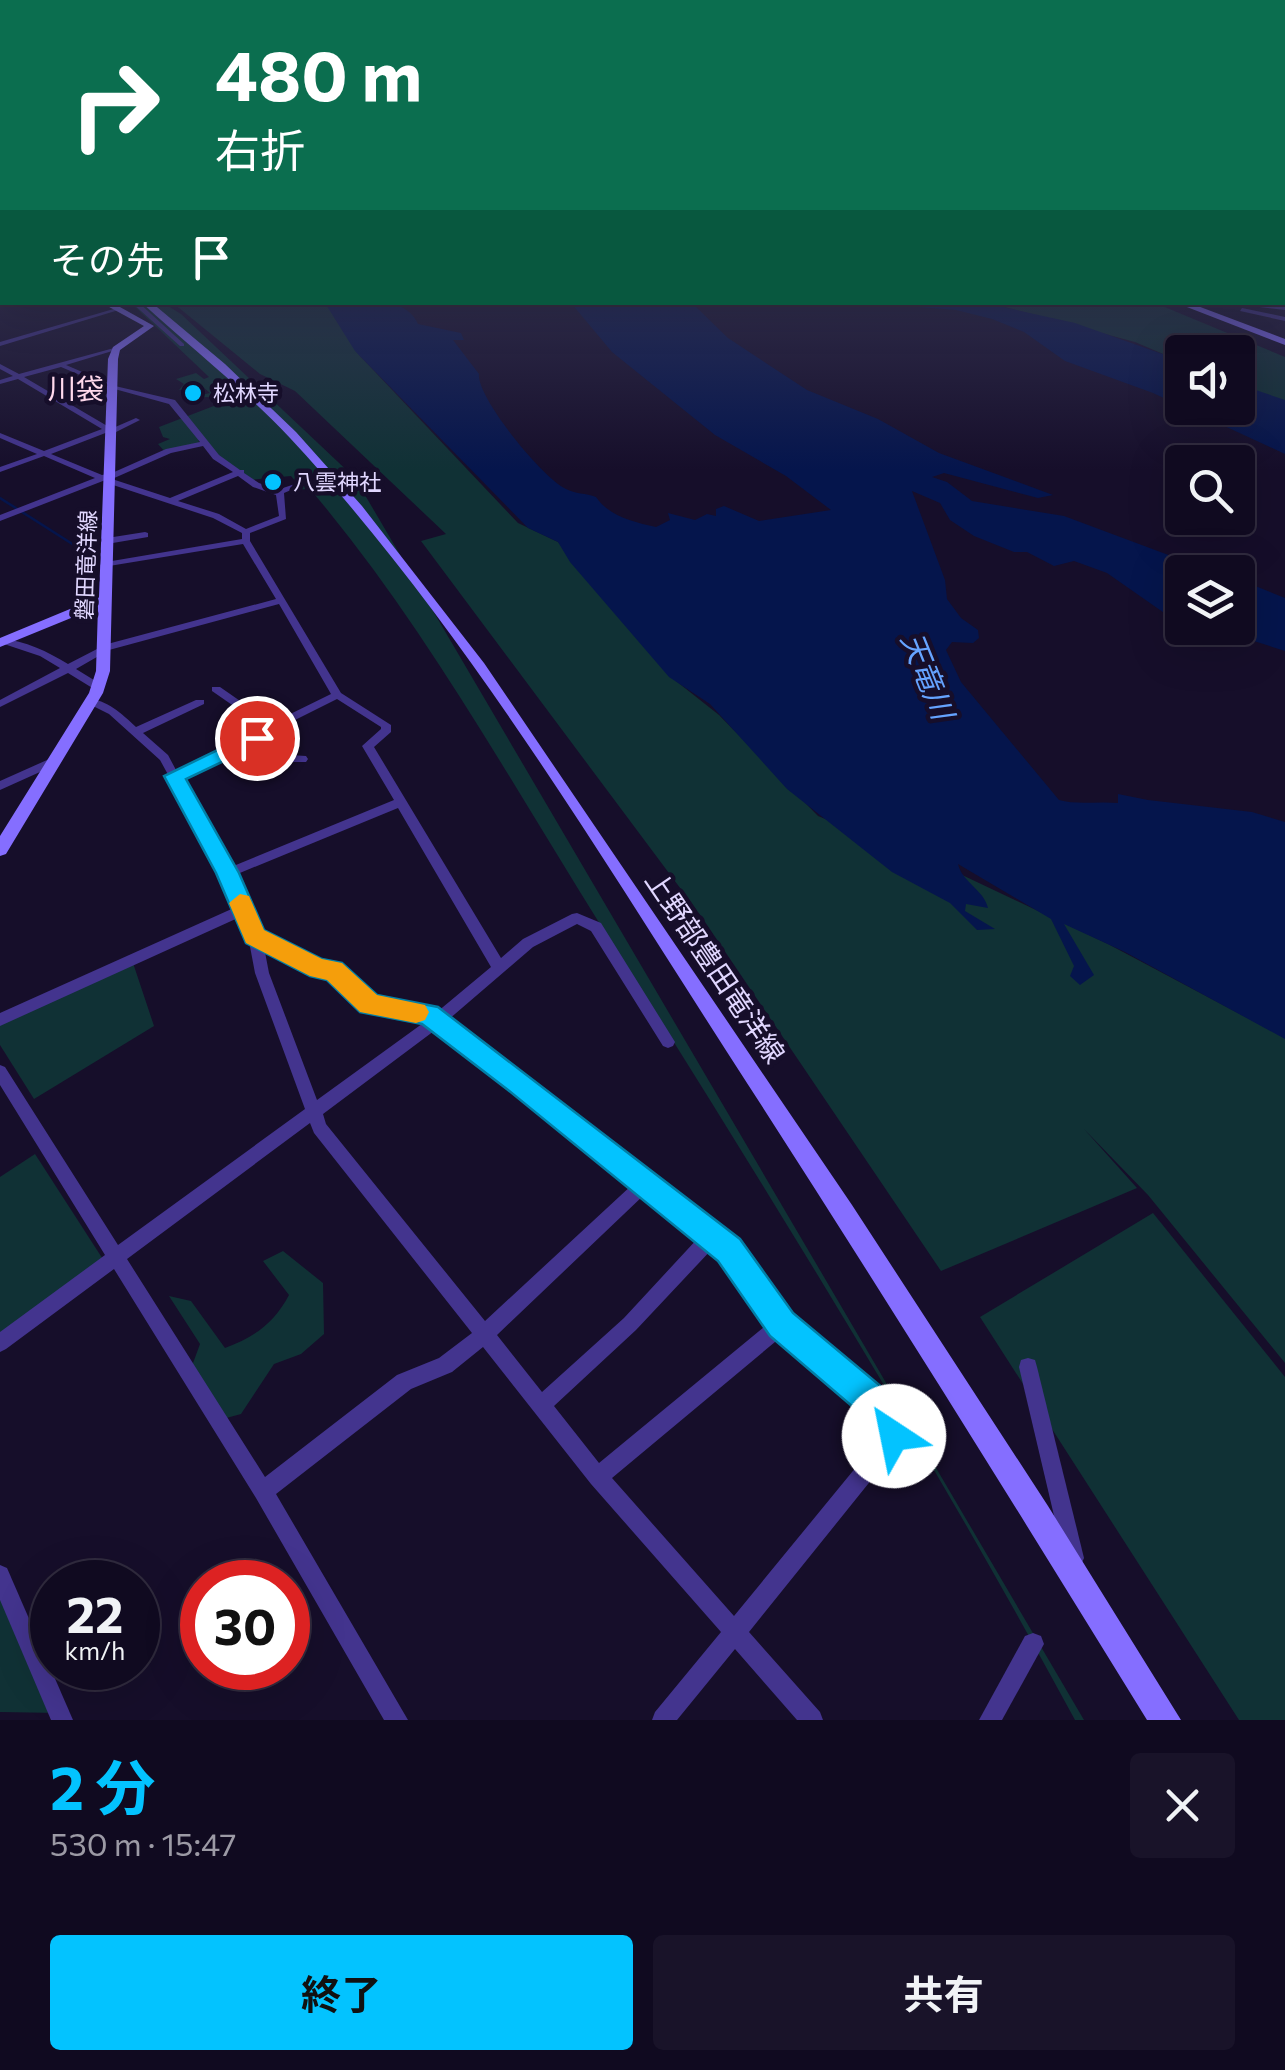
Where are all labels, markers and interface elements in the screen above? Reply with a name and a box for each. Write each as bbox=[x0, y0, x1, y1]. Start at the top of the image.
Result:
text: 480 m bbox=[215, 30, 422, 115]
icon: right bbox=[50, 40, 180, 170]
text: 右折 bbox=[215, 121, 305, 176]
icon: arrive bbox=[184, 230, 239, 285]
text: その先 bbox=[50, 235, 164, 282]
map controls bbox=[1165, 335, 1255, 645]
button: sound bbox=[1165, 335, 1255, 425]
district label: 川袋 bbox=[48, 371, 104, 405]
place label: 松林寺 bbox=[213, 379, 279, 406]
marker: 松林寺 bbox=[182, 382, 204, 404]
button: search bbox=[1165, 445, 1255, 535]
place label: 八雲神社 bbox=[293, 468, 381, 495]
marker: 八雲神社 bbox=[262, 471, 284, 493]
street label: 磐田竜洋線 bbox=[70, 510, 101, 620]
button: layers bbox=[1165, 555, 1255, 645]
water label: 天竜川 bbox=[895, 626, 964, 726]
pin bbox=[215, 696, 300, 781]
icon: arrive bbox=[230, 711, 285, 766]
street label: 上野部豊田竜洋線 bbox=[639, 864, 793, 1069]
position arrow bbox=[842, 1384, 946, 1488]
speed limit sign: 30 bbox=[180, 1560, 310, 1690]
text: 22 bbox=[67, 1582, 123, 1643]
text: km/h bbox=[65, 1635, 125, 1665]
text: 2 分 bbox=[50, 1749, 156, 1822]
button: close bbox=[1130, 1753, 1235, 1858]
text: 530 m · 15:47 bbox=[50, 1823, 236, 1863]
button: 終了 bbox=[50, 1935, 633, 2050]
button: 共有 bbox=[653, 1935, 1235, 2050]

